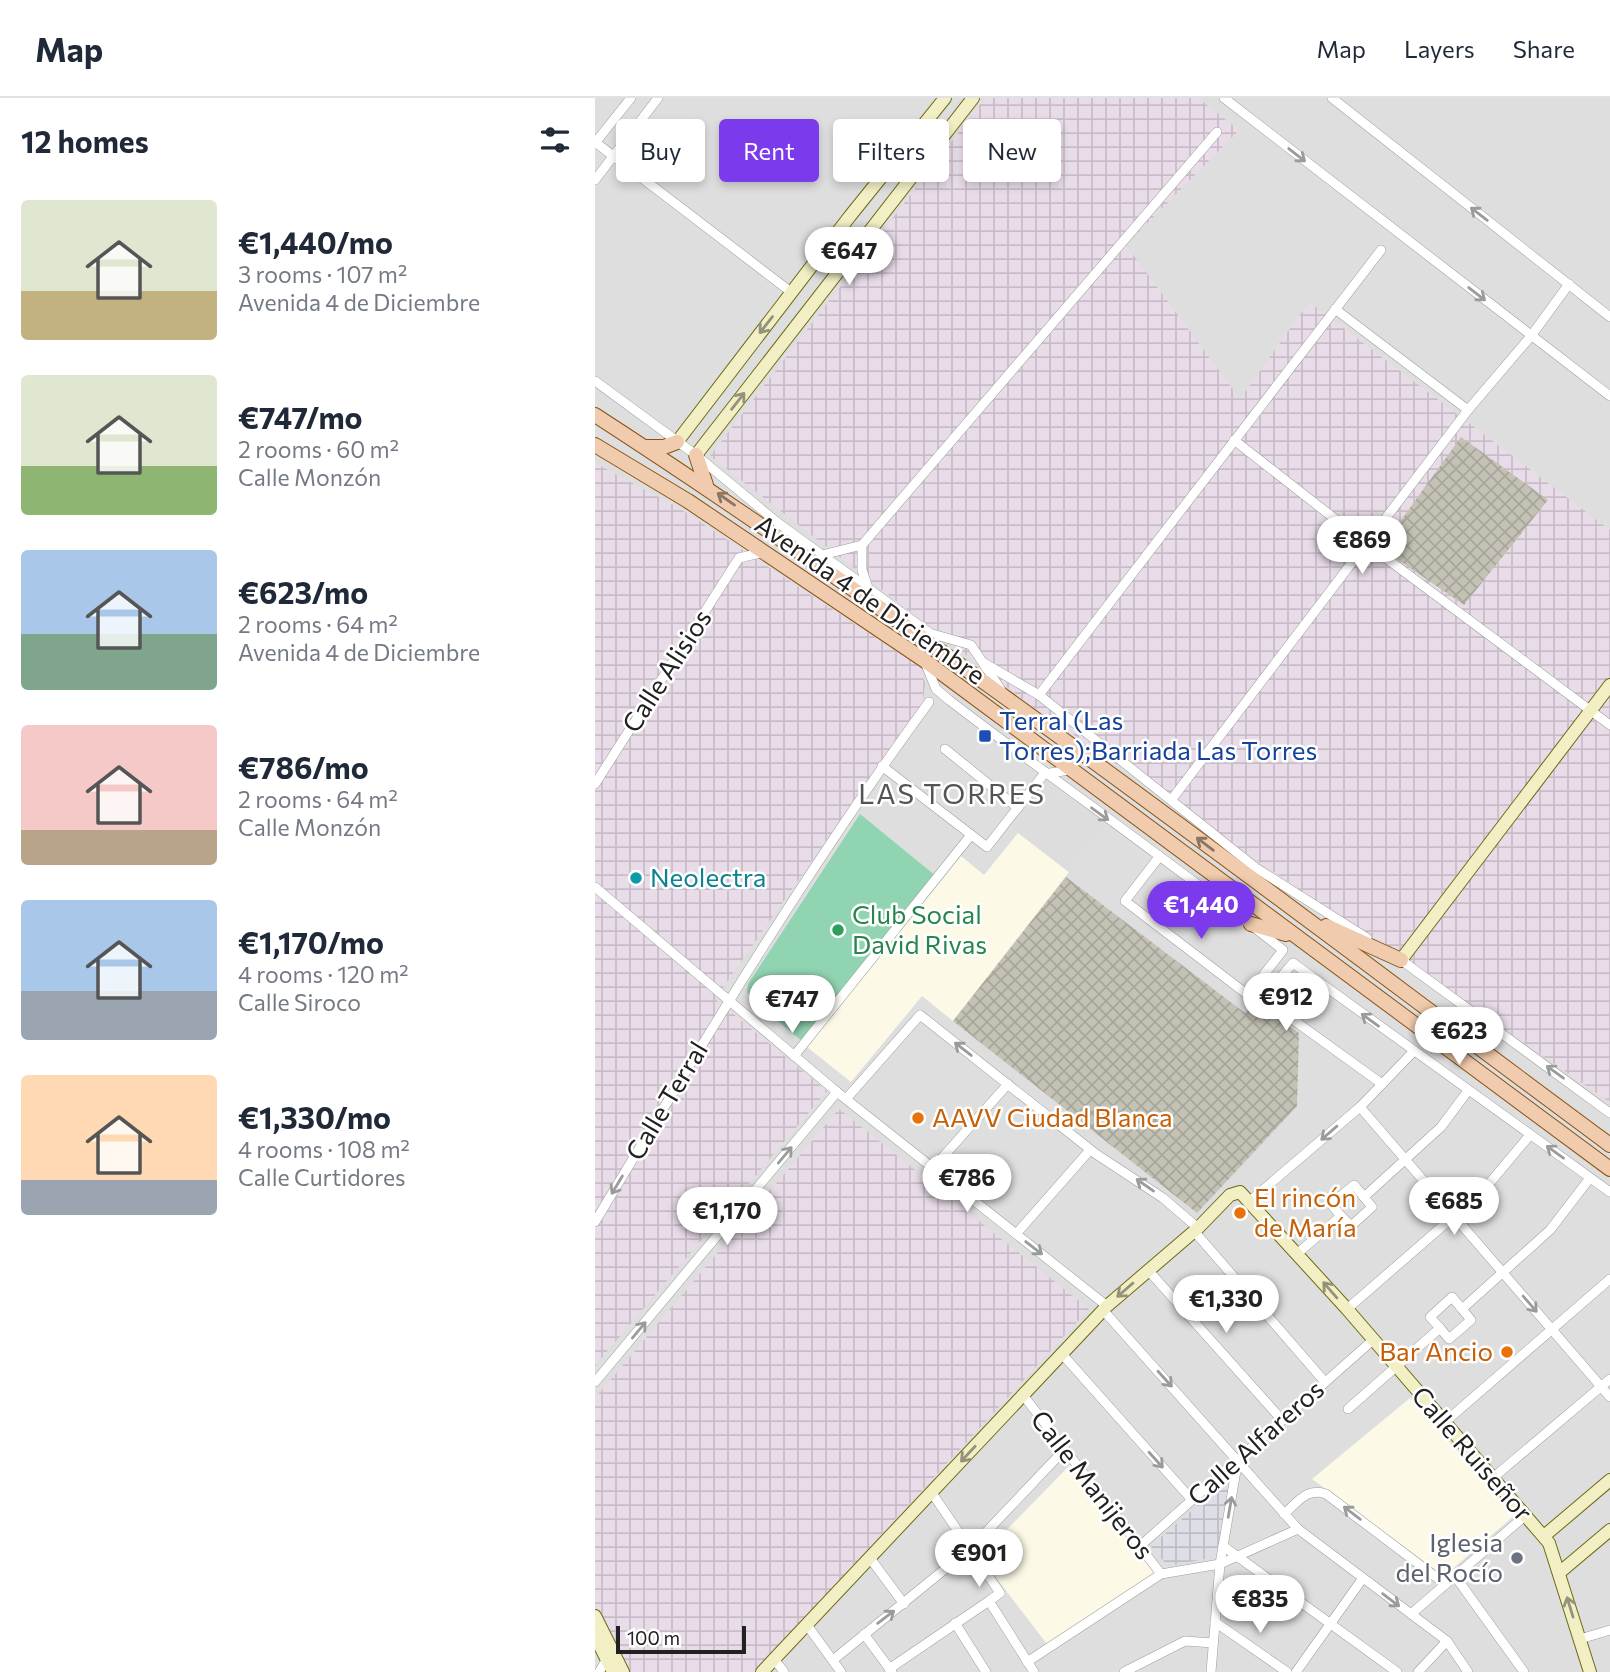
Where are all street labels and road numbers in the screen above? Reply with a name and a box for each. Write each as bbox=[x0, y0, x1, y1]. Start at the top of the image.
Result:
street label: Avenida 4 de Diciembre bbox=[750, 508, 992, 690]
street label: Calle Alisios bbox=[615, 603, 717, 737]
street label: Calle Terral bbox=[618, 1035, 713, 1165]
street label: Calle Alfareros bbox=[1181, 1373, 1329, 1511]
street label: Calle Ruiseñor bbox=[1406, 1379, 1540, 1527]
street label: Calle Manijeros bbox=[1025, 1403, 1161, 1565]

